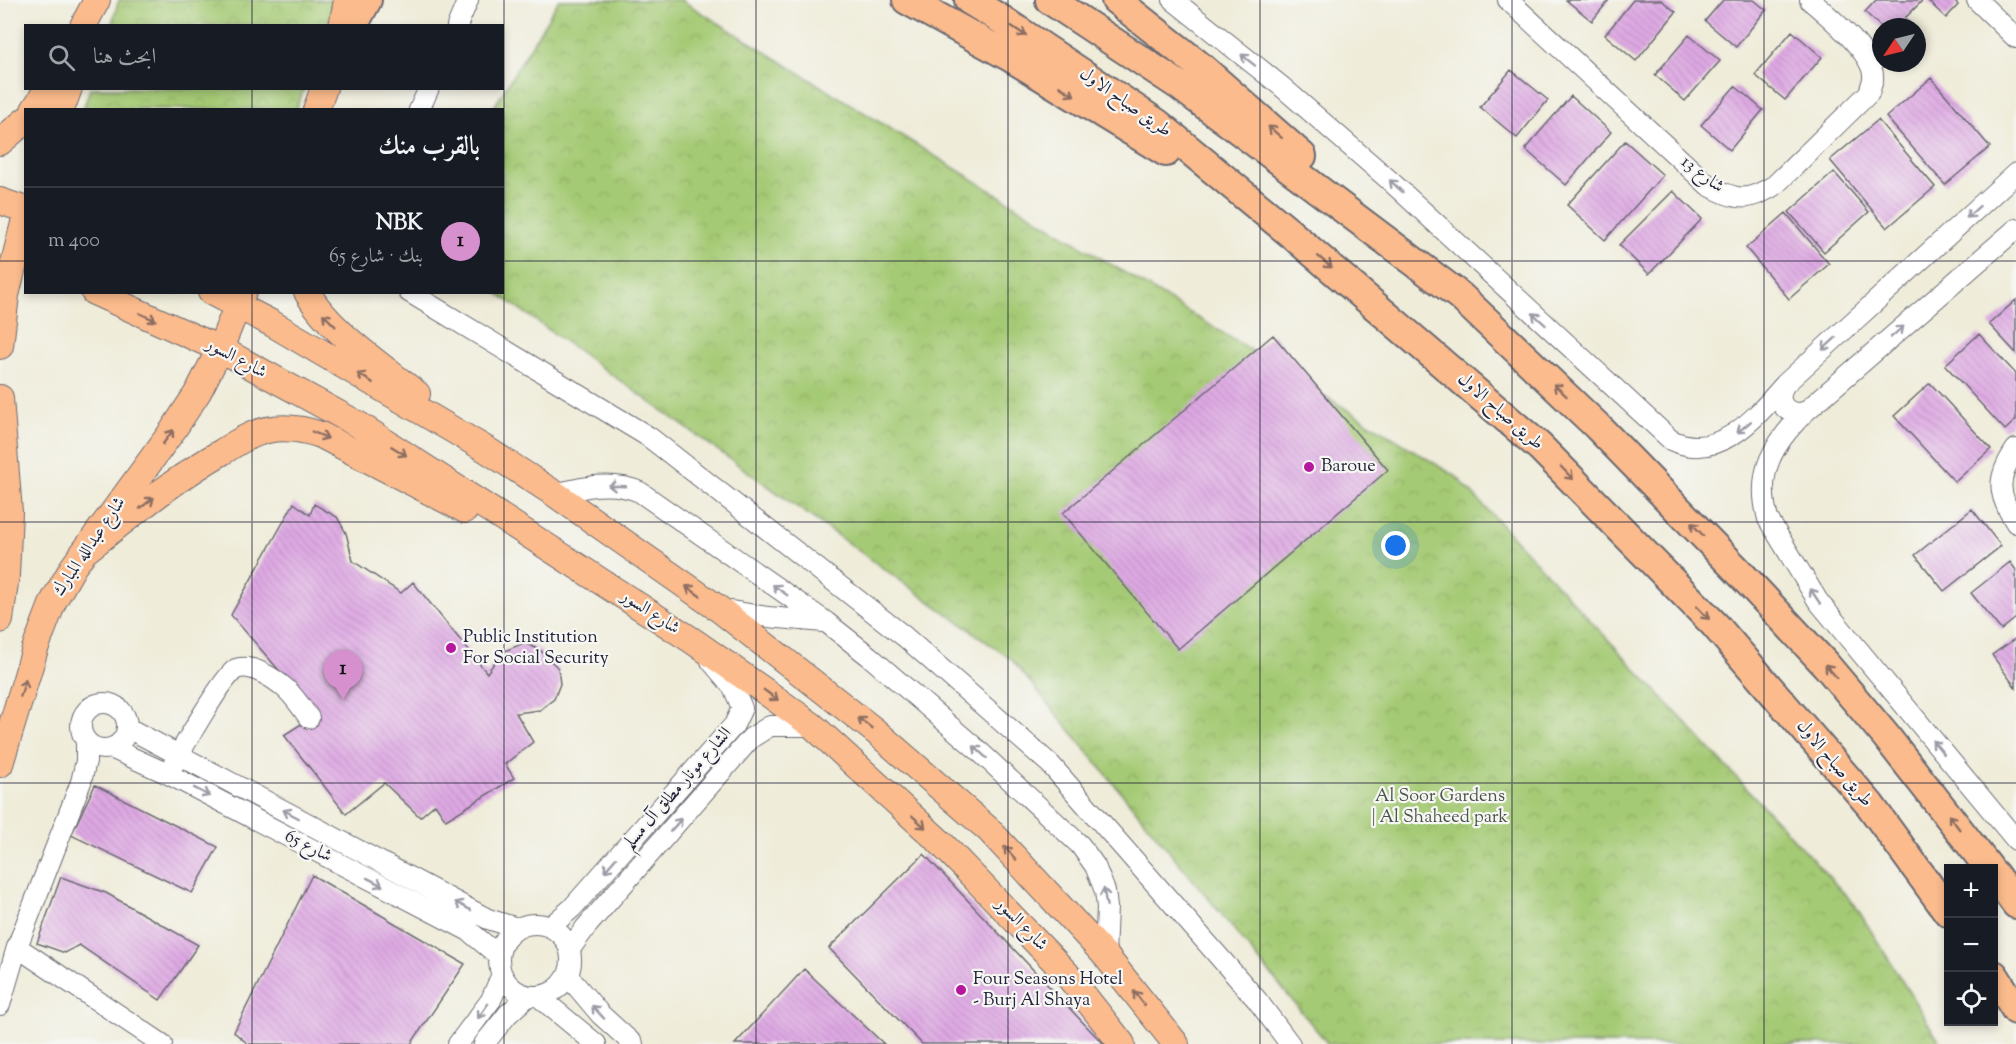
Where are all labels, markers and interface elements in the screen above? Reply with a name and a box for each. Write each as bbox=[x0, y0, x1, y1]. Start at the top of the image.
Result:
north arrow bbox=[1872, 18, 1926, 72]
search box bbox=[24, 24, 504, 90]
one-way arrow bbox=[1010, 25, 1027, 37]
icon: search bbox=[45, 41, 78, 74]
text: ابحث هنا bbox=[93, 42, 156, 74]
one-way arrow bbox=[1240, 53, 1256, 66]
street label: طريق صباح الاول bbox=[1073, 62, 1176, 145]
one-way arrow bbox=[1058, 86, 1075, 98]
one-way arrow bbox=[1268, 125, 1283, 139]
text: بالقرب منك bbox=[378, 129, 480, 166]
street label: شارع 13 bbox=[1675, 150, 1729, 200]
one-way arrow bbox=[1389, 179, 1404, 193]
one-way arrow bbox=[1966, 205, 1981, 219]
text: NBK bbox=[376, 208, 423, 240]
text: 400 m bbox=[48, 227, 100, 256]
text: 1 bbox=[457, 227, 464, 256]
text: بنك · شارع 65 bbox=[329, 243, 423, 272]
one-way arrow bbox=[1317, 256, 1333, 269]
one-way arrow bbox=[138, 311, 156, 323]
one-way arrow bbox=[321, 312, 336, 327]
one-way arrow bbox=[1532, 312, 1547, 326]
one-way arrow bbox=[1889, 325, 1904, 339]
street label: شارع السور bbox=[199, 331, 271, 386]
one-way arrow bbox=[1822, 337, 1837, 351]
street label: طريق صباح الاول bbox=[1450, 367, 1549, 458]
one-way arrow bbox=[357, 371, 374, 383]
one-way arrow bbox=[1552, 383, 1567, 398]
one-way arrow bbox=[1736, 420, 1752, 433]
one-way arrow bbox=[162, 429, 174, 445]
one-way arrow bbox=[310, 430, 328, 441]
one-way arrow bbox=[390, 445, 407, 457]
place label: Baroue bbox=[1321, 454, 1376, 480]
marker: Baroue bbox=[1302, 460, 1316, 474]
one-way arrow bbox=[1559, 466, 1574, 481]
one-way arrow bbox=[607, 480, 627, 492]
street label: شارع عبدالله المبارك bbox=[47, 492, 133, 602]
one-way arrow bbox=[139, 497, 155, 510]
one-way arrow bbox=[1690, 521, 1705, 536]
your location bbox=[1381, 531, 1410, 560]
street label: شارع السور bbox=[614, 583, 685, 642]
one-way arrow bbox=[772, 584, 788, 596]
one-way arrow bbox=[686, 585, 702, 597]
one-way arrow bbox=[1808, 588, 1820, 605]
one-way arrow bbox=[1695, 605, 1710, 620]
place label: Public Institution For Social Security bbox=[463, 625, 609, 672]
marker: Public Institution For Social Security bbox=[444, 641, 458, 655]
pin: 1 bbox=[324, 650, 362, 700]
one-way arrow bbox=[1824, 664, 1838, 679]
one-way arrow bbox=[18, 679, 29, 698]
one-way arrow bbox=[763, 689, 779, 701]
street label: طريق صباح الاول bbox=[1789, 715, 1878, 814]
one-way arrow bbox=[857, 716, 873, 729]
street label: الشارع مونار مطلق آل مسلم bbox=[617, 722, 741, 858]
one-way arrow bbox=[1932, 739, 1945, 755]
one-way arrow bbox=[973, 745, 988, 759]
park label: Al Soor Gardens | Al Shaheed park bbox=[1372, 784, 1508, 831]
one-way arrow bbox=[193, 786, 210, 798]
one-way arrow bbox=[282, 808, 300, 820]
one-way arrow bbox=[1948, 814, 1961, 830]
one-way arrow bbox=[911, 815, 926, 829]
one-way arrow bbox=[669, 818, 683, 833]
street label: شارع 65 bbox=[280, 824, 336, 870]
one-way arrow bbox=[1003, 846, 1017, 861]
one-way arrow bbox=[604, 857, 617, 873]
map controls bbox=[1944, 864, 1998, 1026]
button: + bbox=[1944, 864, 1998, 918]
one-way arrow bbox=[366, 876, 384, 888]
one-way arrow bbox=[1100, 887, 1111, 907]
street label: شارع السور bbox=[987, 891, 1053, 958]
one-way arrow bbox=[455, 900, 472, 912]
button: − bbox=[1944, 918, 1998, 972]
place label: Four Seasons Hotel - Burj Al Shaya bbox=[973, 967, 1123, 1014]
button: locate bbox=[1944, 972, 1998, 1026]
marker: Four Seasons Hotel - Burj Al Shaya bbox=[954, 983, 968, 997]
one-way arrow bbox=[1133, 990, 1146, 1006]
one-way arrow bbox=[477, 1002, 489, 1019]
one-way arrow bbox=[592, 1005, 606, 1020]

